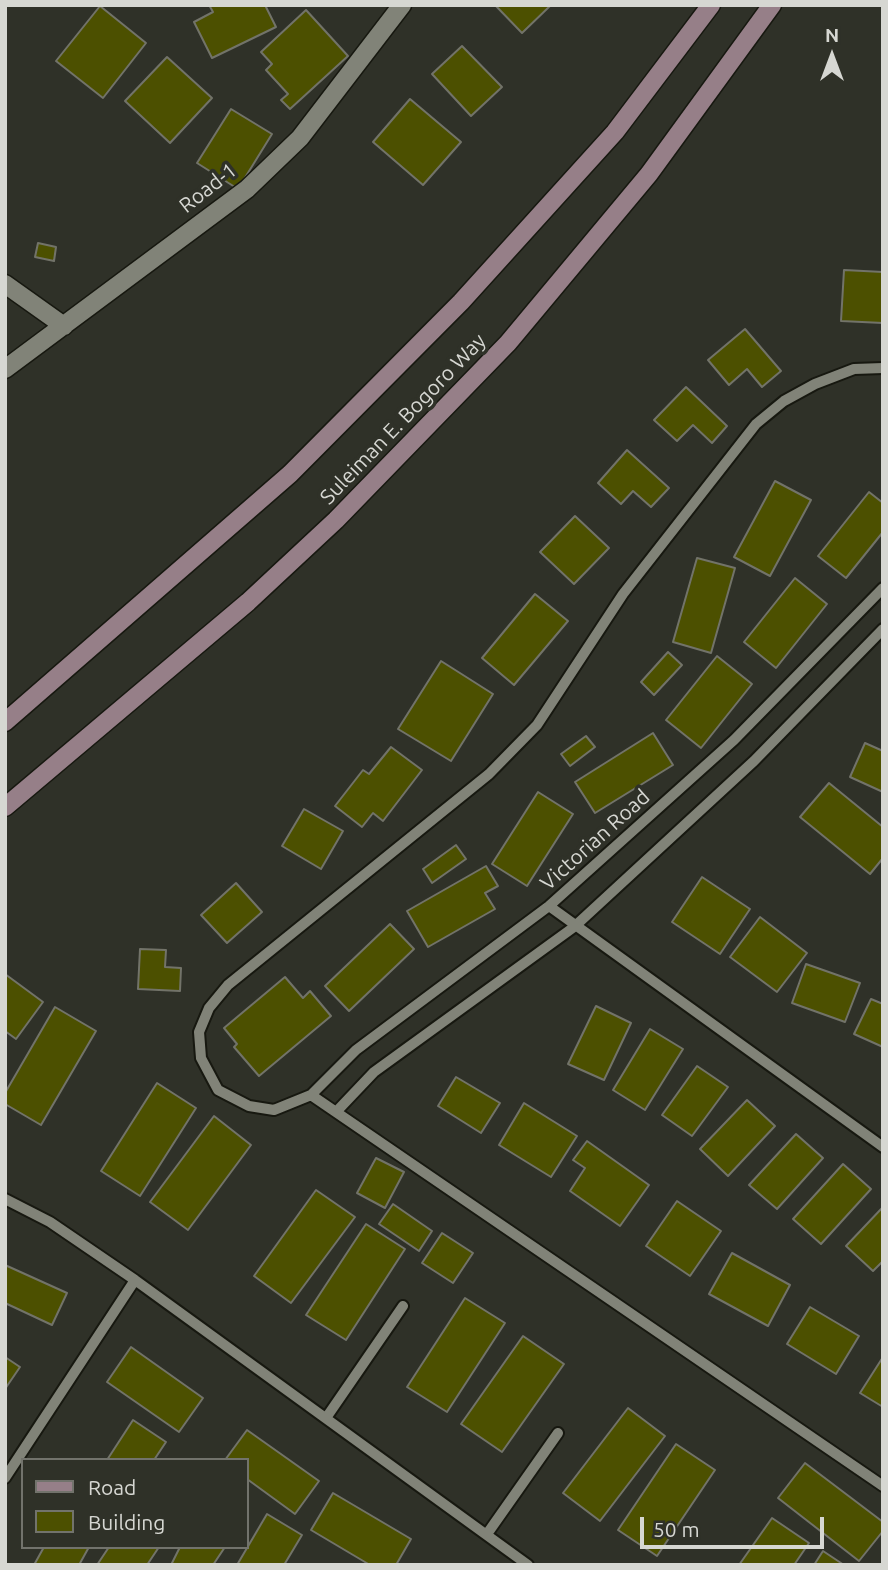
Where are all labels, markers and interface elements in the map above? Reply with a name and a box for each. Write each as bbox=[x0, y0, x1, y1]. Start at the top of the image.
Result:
north arrow bbox=[797, 21, 867, 91]
text: N bbox=[825, 24, 839, 46]
street label: Road-1 bbox=[174, 158, 242, 218]
street label: Suleiman E. Bogoro Way bbox=[315, 328, 491, 510]
street label: Victorian Road bbox=[535, 784, 655, 896]
legend bbox=[21, 1458, 248, 1549]
text: Road bbox=[88, 1475, 136, 1499]
scale bar bbox=[643, 1504, 827, 1548]
text: Building bbox=[88, 1510, 165, 1534]
text: 50 m bbox=[653, 1517, 700, 1541]

